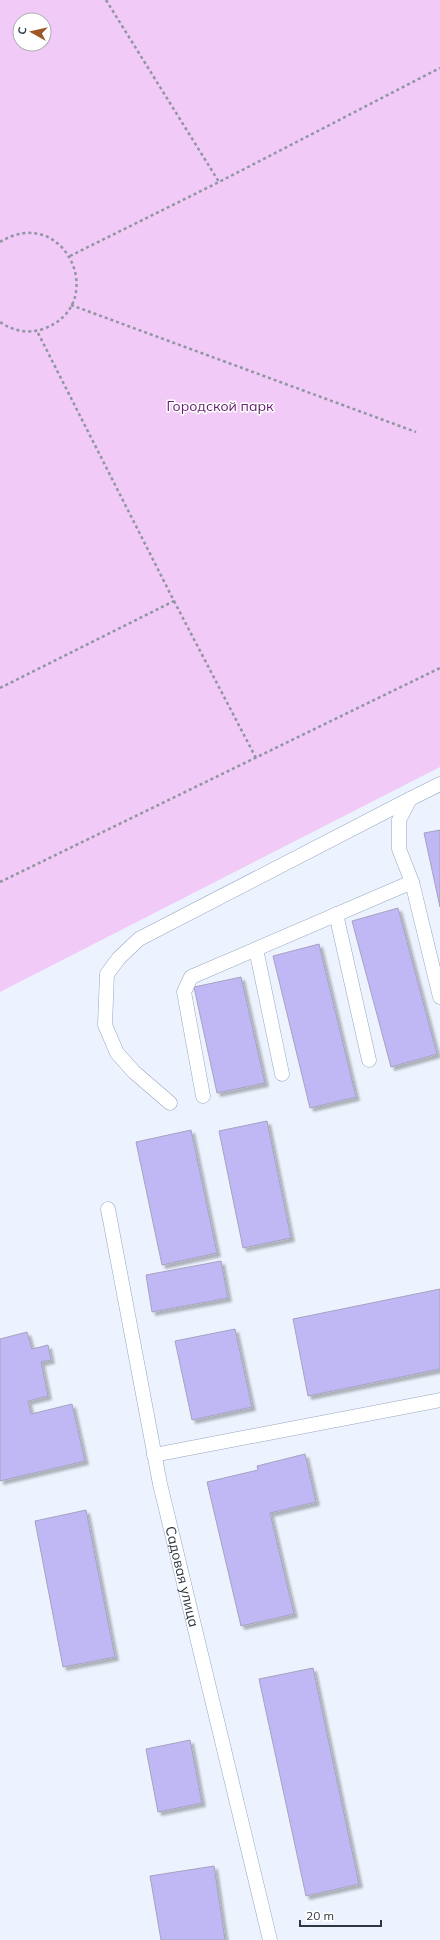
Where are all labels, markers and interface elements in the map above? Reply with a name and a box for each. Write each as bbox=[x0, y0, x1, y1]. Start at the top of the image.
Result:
north arrow bbox=[12, 12, 52, 52]
text: С bbox=[15, 25, 30, 35]
park label: Городской парк bbox=[166, 397, 274, 415]
street label: Садовая улица bbox=[161, 1524, 203, 1629]
scale bar bbox=[300, 1902, 381, 1928]
text: 20 m bbox=[306, 1908, 334, 1923]

